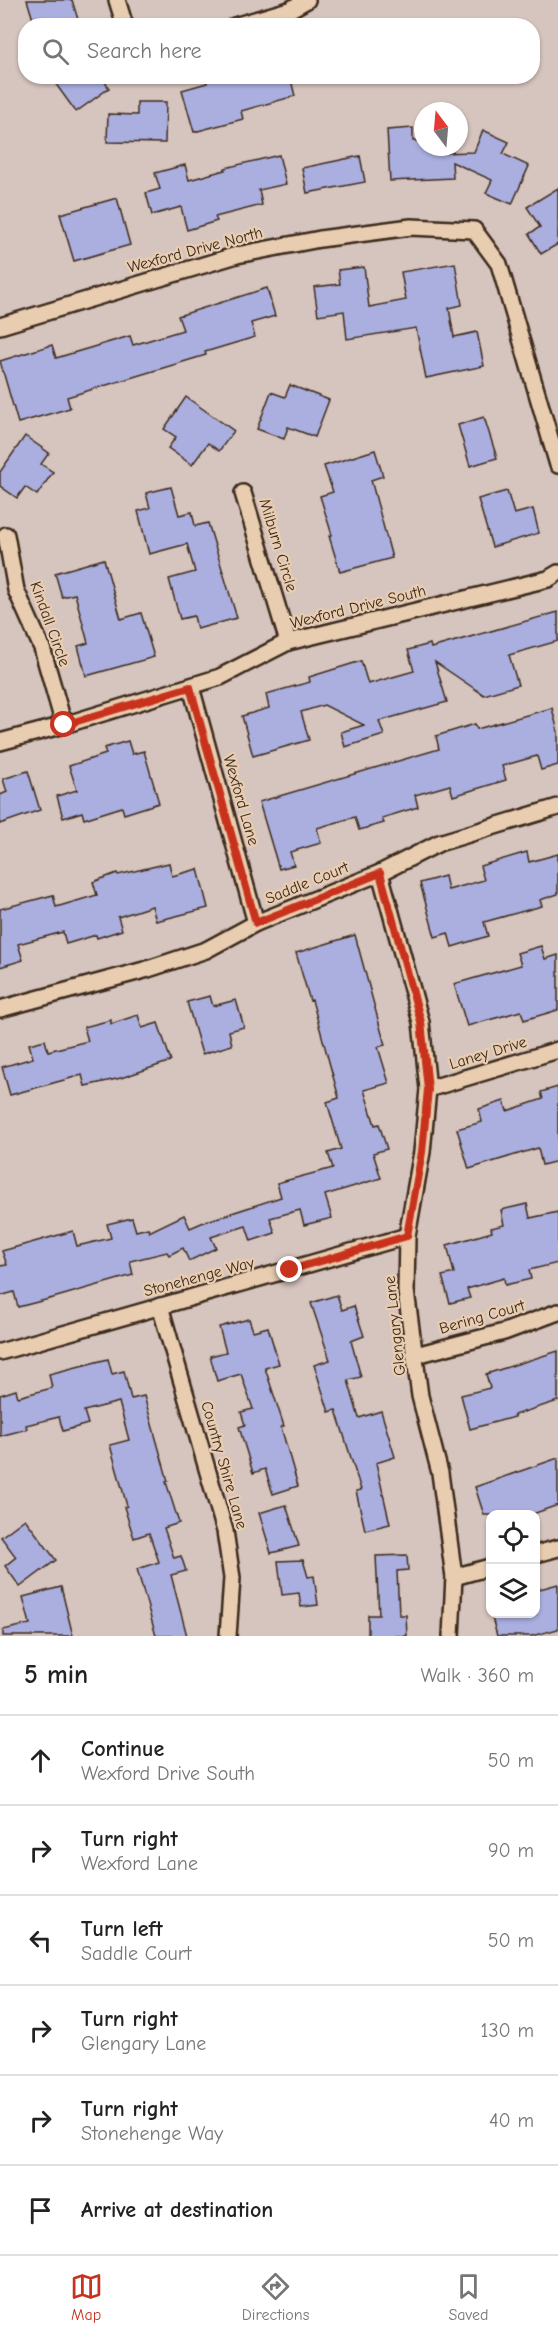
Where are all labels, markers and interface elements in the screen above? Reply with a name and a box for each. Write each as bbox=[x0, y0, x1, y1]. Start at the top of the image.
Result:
search box bbox=[18, 18, 540, 84]
icon: search bbox=[39, 35, 72, 68]
text: Search here bbox=[87, 38, 202, 64]
north arrow bbox=[414, 102, 468, 156]
street label: Wexford Drive North bbox=[126, 223, 264, 277]
street label: Milburn Circle bbox=[255, 496, 301, 594]
street label: Kindall Circle bbox=[26, 579, 74, 669]
street label: Wexford Drive South bbox=[288, 581, 428, 633]
route start bbox=[50, 711, 76, 737]
street label: Wexford Lane bbox=[219, 753, 263, 847]
street label: Saddle Court bbox=[263, 858, 352, 908]
street label: Laney Drive bbox=[447, 1033, 529, 1073]
street label: Stonehenge Way bbox=[142, 1253, 257, 1300]
route end bbox=[276, 1256, 302, 1282]
street label: Glengary Lane bbox=[381, 1275, 409, 1377]
street label: Bering Court bbox=[437, 1296, 527, 1338]
street label: Country Shire Lane bbox=[197, 1399, 251, 1531]
map controls bbox=[486, 1510, 540, 1618]
button: locate bbox=[486, 1510, 540, 1564]
button: layers bbox=[486, 1564, 540, 1618]
text: 5 min bbox=[24, 1660, 88, 1690]
text: Walk · 360 m bbox=[420, 1664, 534, 1687]
text: Continue bbox=[81, 1736, 164, 1762]
icon: ahead bbox=[24, 1744, 57, 1777]
text: 50 m bbox=[488, 1749, 534, 1772]
text: Wexford Drive South bbox=[81, 1762, 255, 1785]
text: Turn right bbox=[81, 1826, 178, 1852]
icon: right bbox=[24, 1834, 57, 1867]
text: 90 m bbox=[488, 1839, 534, 1862]
text: Wexford Lane bbox=[81, 1852, 198, 1875]
text: Turn left bbox=[81, 1916, 163, 1942]
icon: left bbox=[24, 1924, 57, 1957]
text: 50 m bbox=[488, 1929, 534, 1952]
text: Saddle Court bbox=[81, 1942, 191, 1965]
text: Turn right bbox=[81, 2006, 178, 2032]
icon: right bbox=[24, 2014, 57, 2047]
text: 130 m bbox=[481, 2019, 534, 2042]
text: Glengary Lane bbox=[81, 2032, 206, 2055]
text: Turn right bbox=[81, 2096, 178, 2122]
icon: right bbox=[24, 2104, 57, 2137]
text: 40 m bbox=[489, 2109, 534, 2132]
text: Stonehenge Way bbox=[81, 2122, 223, 2145]
icon: arrive bbox=[24, 2194, 57, 2227]
text: Arrive at destination bbox=[81, 2197, 273, 2223]
tab: Map bbox=[70, 2270, 103, 2324]
tab: Directions bbox=[242, 2270, 309, 2324]
tab: Saved bbox=[448, 2270, 488, 2324]

